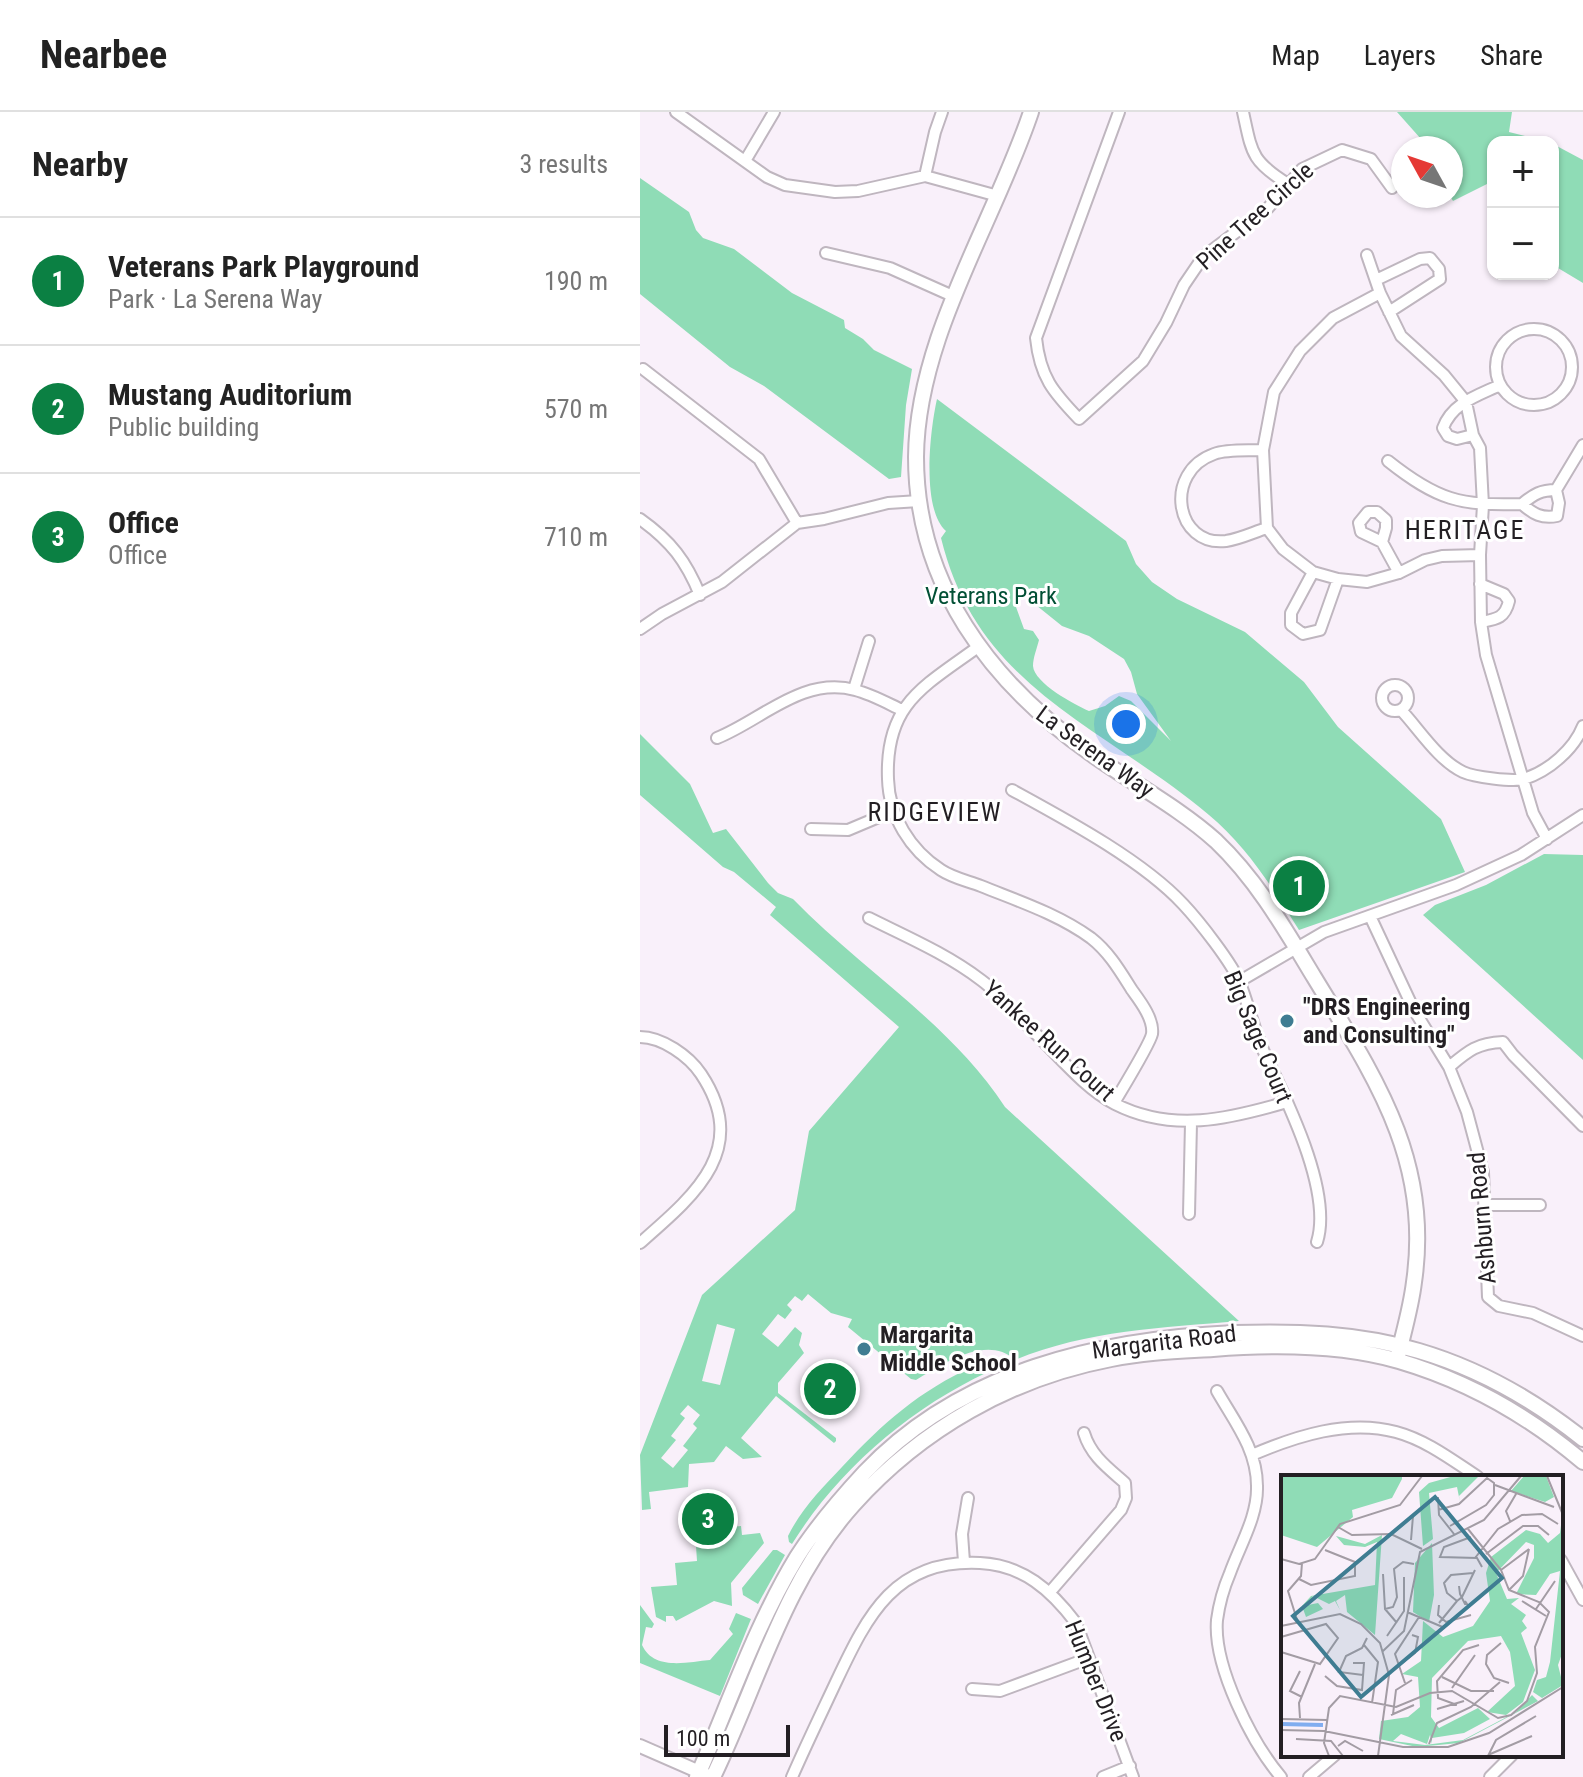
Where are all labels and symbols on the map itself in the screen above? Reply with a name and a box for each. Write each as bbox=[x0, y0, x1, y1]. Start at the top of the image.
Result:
north arrow bbox=[1391, 136, 1463, 208]
street label: Pine Tree Circle bbox=[1191, 156, 1319, 276]
district label: HERITAGE bbox=[1405, 515, 1525, 545]
park label: Veterans Park bbox=[925, 582, 1057, 610]
street label: La Serena Way bbox=[1031, 700, 1159, 804]
your location bbox=[1106, 704, 1146, 744]
district label: RIDGEVIEW bbox=[867, 797, 1003, 827]
pin: 1 bbox=[1273, 856, 1325, 916]
street label: Big Sage Court bbox=[1218, 967, 1298, 1107]
street label: Yankee Run Court bbox=[978, 975, 1120, 1107]
place label: "DRS Engineering and Consulting" bbox=[1303, 993, 1470, 1049]
marker: "DRS Engineering and Consulting" bbox=[1278, 1012, 1296, 1030]
street label: Ashburn Road bbox=[1462, 1151, 1502, 1285]
street label: Margarita Road bbox=[1090, 1319, 1238, 1365]
place label: Margarita Middle School bbox=[880, 1321, 1017, 1377]
marker: Margarita Middle School bbox=[855, 1340, 873, 1358]
pin: 2 bbox=[804, 1359, 856, 1419]
inset map bbox=[1281, 1475, 1563, 1757]
pin: 3 bbox=[682, 1489, 734, 1549]
street label: Humber Drive bbox=[1059, 1616, 1133, 1746]
scale bar bbox=[664, 1721, 790, 1757]

